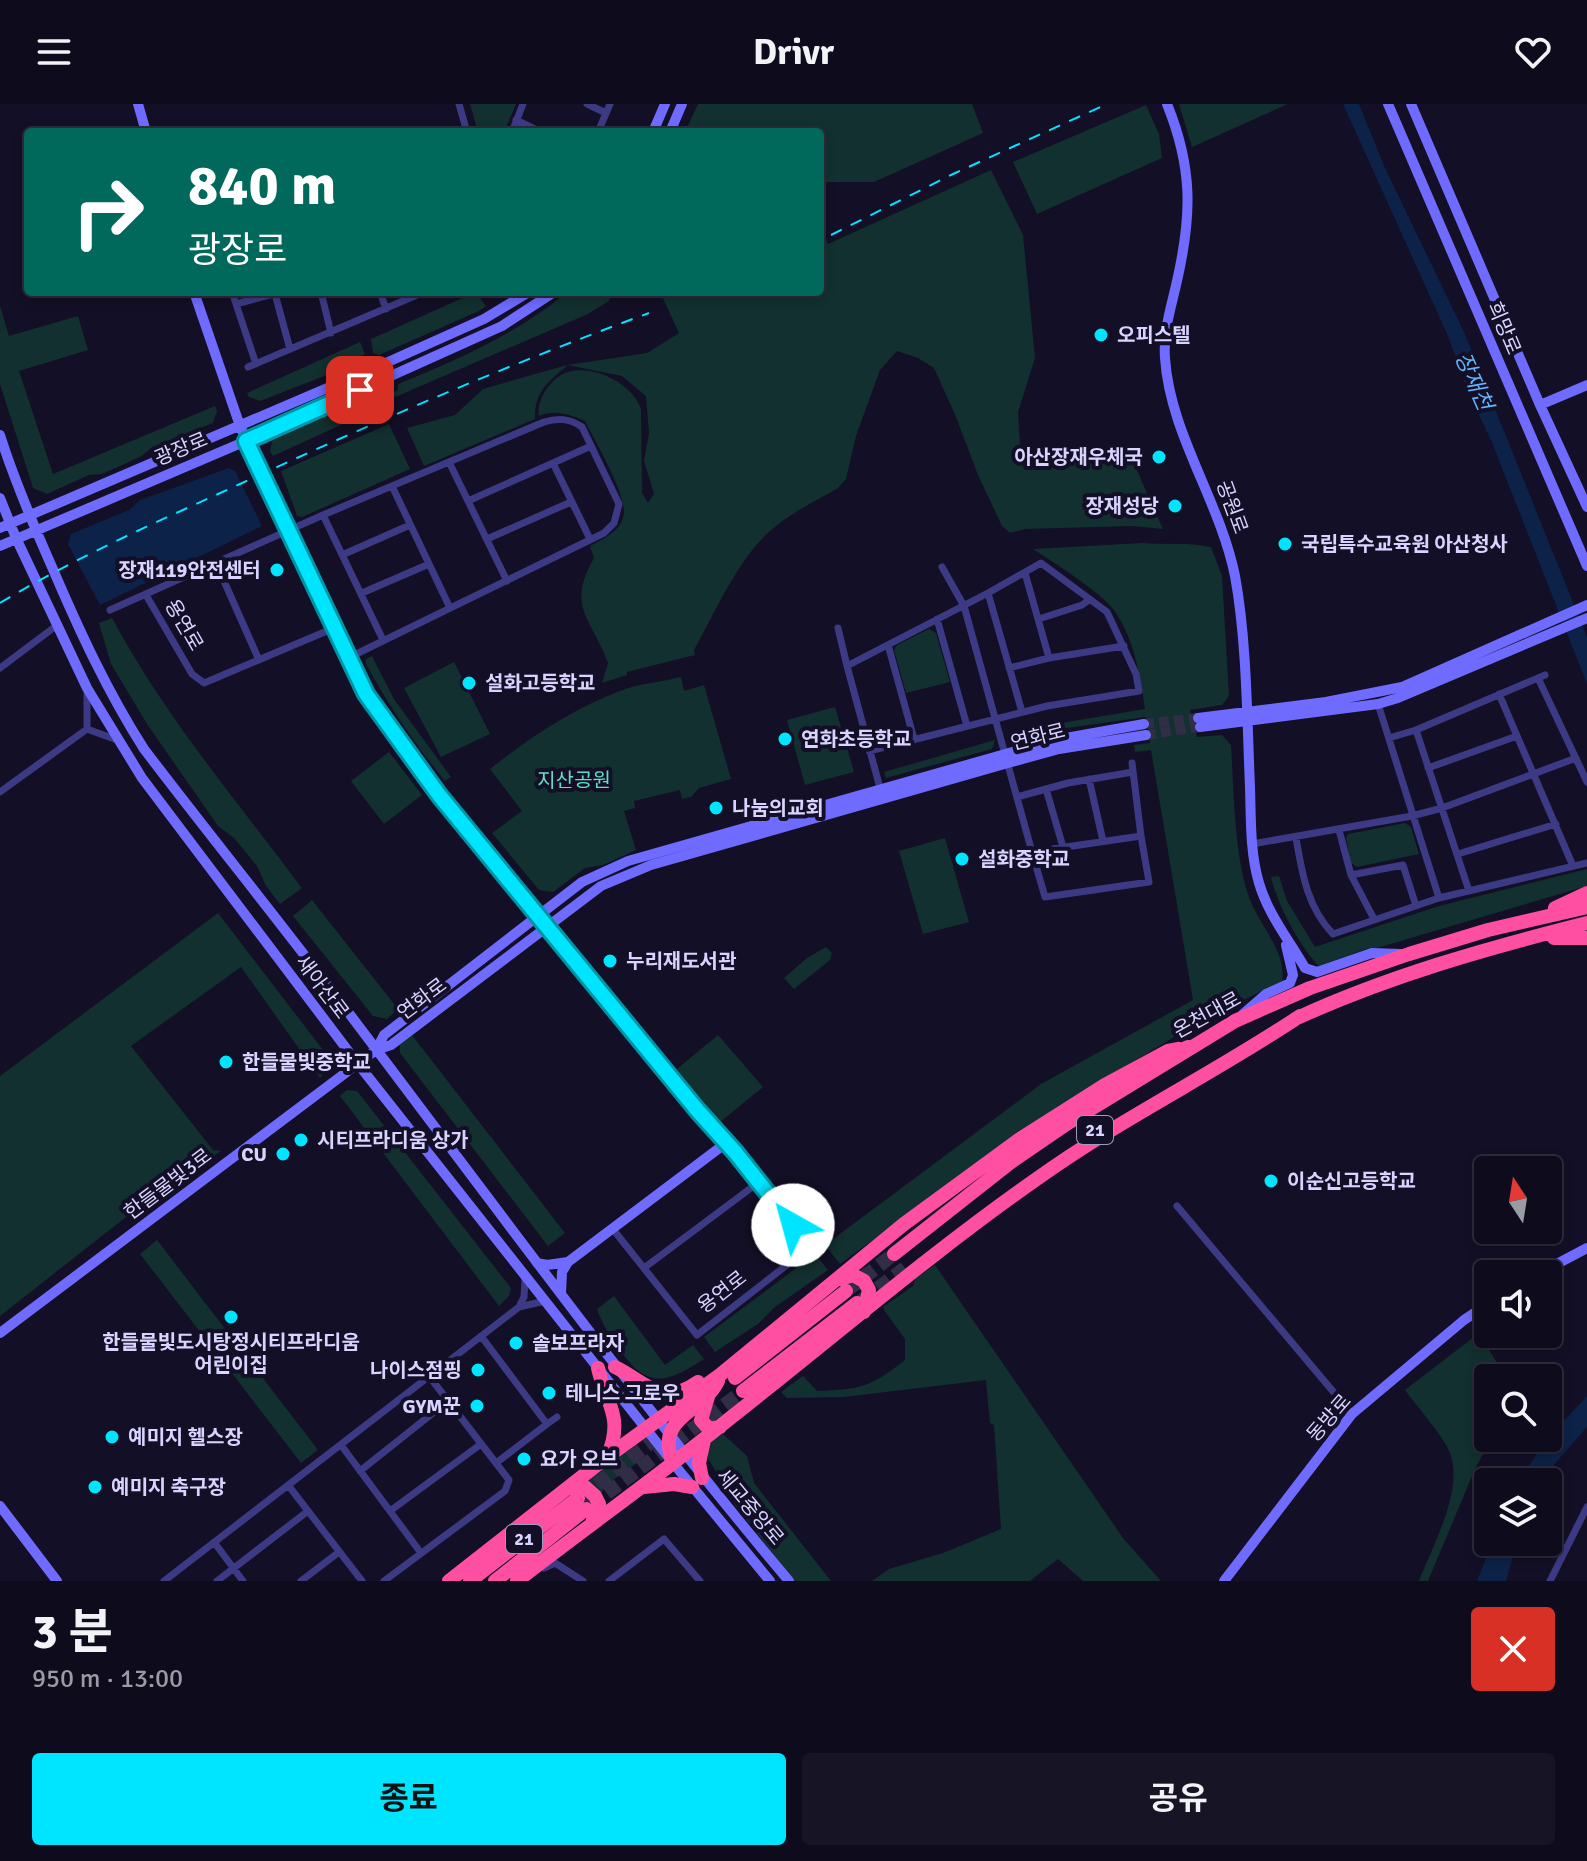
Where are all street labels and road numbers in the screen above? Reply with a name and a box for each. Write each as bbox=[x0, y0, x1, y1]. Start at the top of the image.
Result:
street label: 희망로 bbox=[1482, 298, 1526, 358]
street label: 광장로 bbox=[151, 427, 211, 471]
street label: 공원로 bbox=[1211, 477, 1253, 537]
street label: 용연로 bbox=[159, 595, 209, 655]
street label: 연화로 bbox=[1008, 718, 1068, 756]
street label: 새아산로 bbox=[290, 950, 354, 1024]
street label: 연화로 bbox=[392, 972, 452, 1026]
street label: 온천대로 bbox=[1169, 986, 1245, 1044]
road number: 21 bbox=[1077, 1116, 1113, 1144]
street label: 한들물빛3로 bbox=[119, 1143, 217, 1225]
street label: 용연로 bbox=[693, 1265, 751, 1319]
street label: 동방로 bbox=[1301, 1389, 1357, 1447]
street label: 세교중앙로 bbox=[711, 1464, 789, 1550]
road number: 21 bbox=[506, 1525, 542, 1553]

